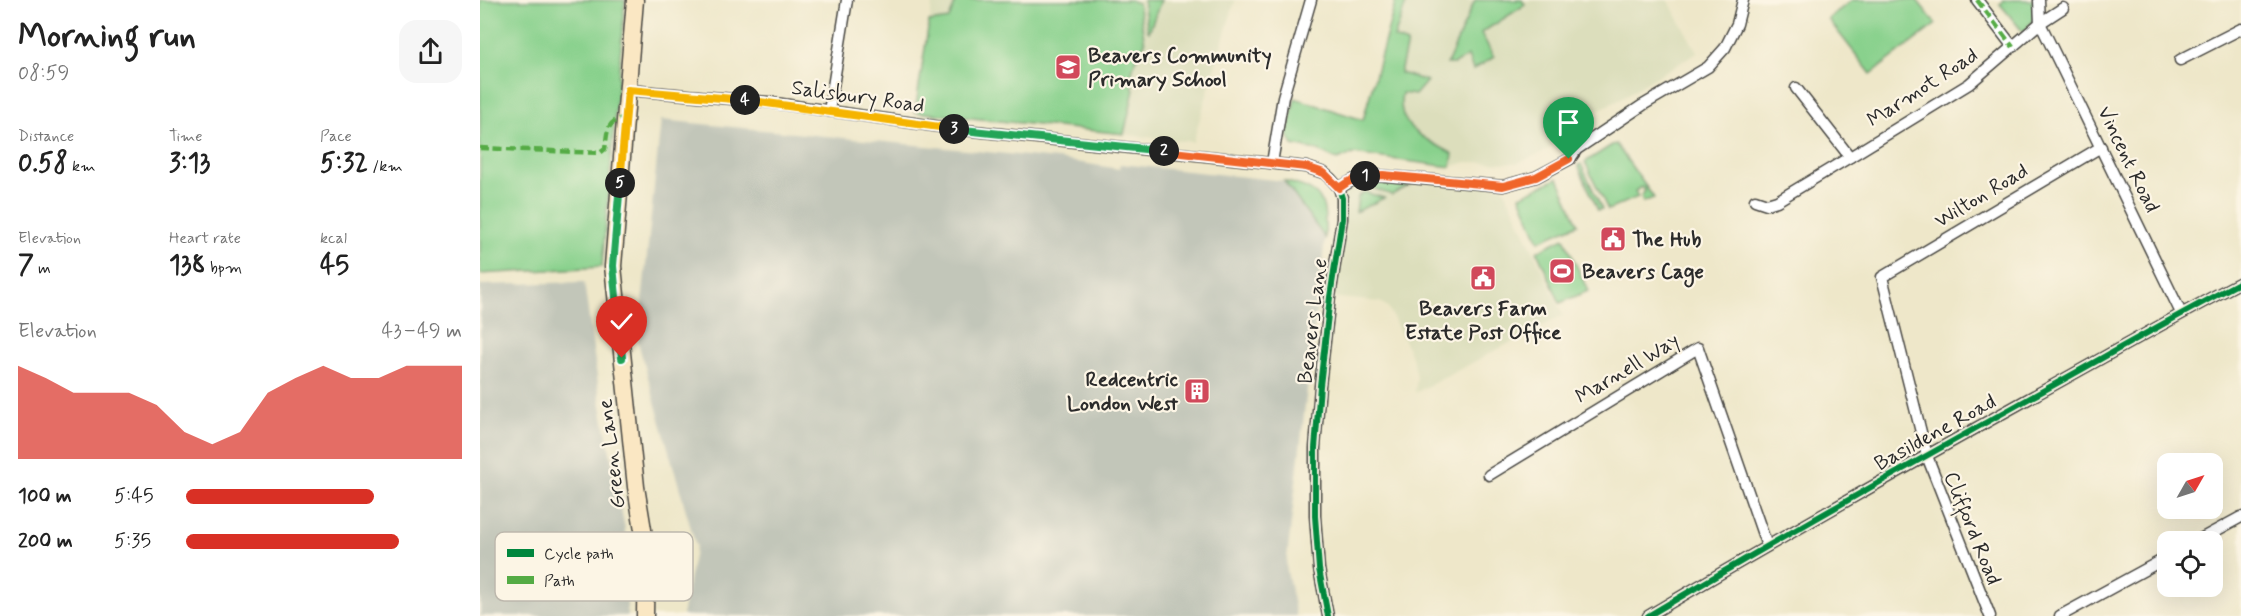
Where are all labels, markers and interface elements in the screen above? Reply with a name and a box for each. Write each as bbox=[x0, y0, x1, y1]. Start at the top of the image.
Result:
text: Morning run bbox=[18, 15, 196, 59]
button: share bbox=[399, 20, 462, 83]
street label: Marmot Road bbox=[1861, 41, 1984, 134]
place label: Beavers Community Primary School bbox=[1088, 42, 1272, 94]
school or university icon: Beavers Community Primary School bbox=[1053, 52, 1083, 82]
text: 08:59 bbox=[18, 60, 69, 87]
street label: Salisbury Road bbox=[790, 74, 926, 120]
pin: 4 bbox=[730, 85, 760, 115]
text: 4 bbox=[740, 89, 750, 110]
pin bbox=[1543, 97, 1594, 159]
street label: Vincent Road bbox=[2090, 101, 2166, 217]
icon: arrive bbox=[1552, 106, 1585, 139]
pin: 3 bbox=[939, 114, 969, 144]
text: 3 bbox=[950, 118, 958, 139]
text: Distance bbox=[18, 126, 74, 147]
text: Time bbox=[169, 126, 203, 147]
text: Pace bbox=[320, 126, 352, 147]
pin: 2 bbox=[1149, 136, 1179, 166]
text: 2 bbox=[1160, 140, 1168, 161]
text: 0.58 bbox=[18, 147, 68, 181]
text: 3:13 bbox=[169, 147, 210, 181]
text: 5:32 bbox=[320, 147, 368, 181]
text: km bbox=[68, 156, 95, 177]
text: /km bbox=[368, 156, 403, 177]
street label: Wilton Road bbox=[1929, 157, 2034, 235]
pin: 1 bbox=[1350, 161, 1380, 191]
text: 1 bbox=[1361, 165, 1369, 186]
pin: 5 bbox=[605, 168, 635, 198]
text: 5 bbox=[615, 172, 625, 193]
public building icon: The Hub bbox=[1598, 224, 1628, 254]
place label: The Hub bbox=[1632, 226, 1701, 254]
text: Elevation bbox=[18, 228, 81, 249]
text: Heart rate bbox=[169, 228, 241, 249]
text: kcal bbox=[320, 228, 347, 249]
text: 7 bbox=[18, 249, 34, 283]
text: 138 bbox=[169, 249, 206, 283]
text: 45 bbox=[320, 249, 349, 283]
sports icon: Beavers Cage bbox=[1547, 256, 1577, 286]
street label: Beavers Lane bbox=[1291, 257, 1335, 386]
text: m bbox=[34, 258, 51, 279]
text: bpm bbox=[206, 258, 242, 279]
place label: Beavers Cage bbox=[1582, 258, 1704, 288]
public building icon: Beavers Farm Estate Post Office bbox=[1468, 263, 1498, 293]
place label: Beavers Farm Estate Post Office bbox=[1405, 295, 1562, 347]
pin bbox=[596, 296, 647, 358]
icon: check bbox=[605, 305, 638, 338]
text: Elevation bbox=[18, 318, 97, 345]
text: 43–49 m bbox=[382, 318, 462, 345]
street label: Marnell Way bbox=[1570, 327, 1685, 411]
place label: Redcentric London West bbox=[1067, 366, 1178, 418]
building icon: Redcentric London West bbox=[1182, 376, 1212, 406]
street label: Basildene Road bbox=[1870, 388, 2001, 478]
street label: Green Lane bbox=[591, 397, 633, 511]
north arrow bbox=[2157, 453, 2223, 519]
map controls bbox=[2157, 453, 2223, 597]
street label: Clifford Road bbox=[1935, 468, 2007, 590]
text: 100 m bbox=[18, 483, 72, 510]
text: 5:45 bbox=[114, 483, 154, 510]
text: 200 m bbox=[18, 528, 73, 555]
text: 5:35 bbox=[114, 528, 151, 555]
button: locate bbox=[2157, 531, 2223, 597]
legend bbox=[495, 532, 693, 601]
text: Cycle path bbox=[544, 544, 614, 565]
text: Path bbox=[544, 571, 575, 592]

